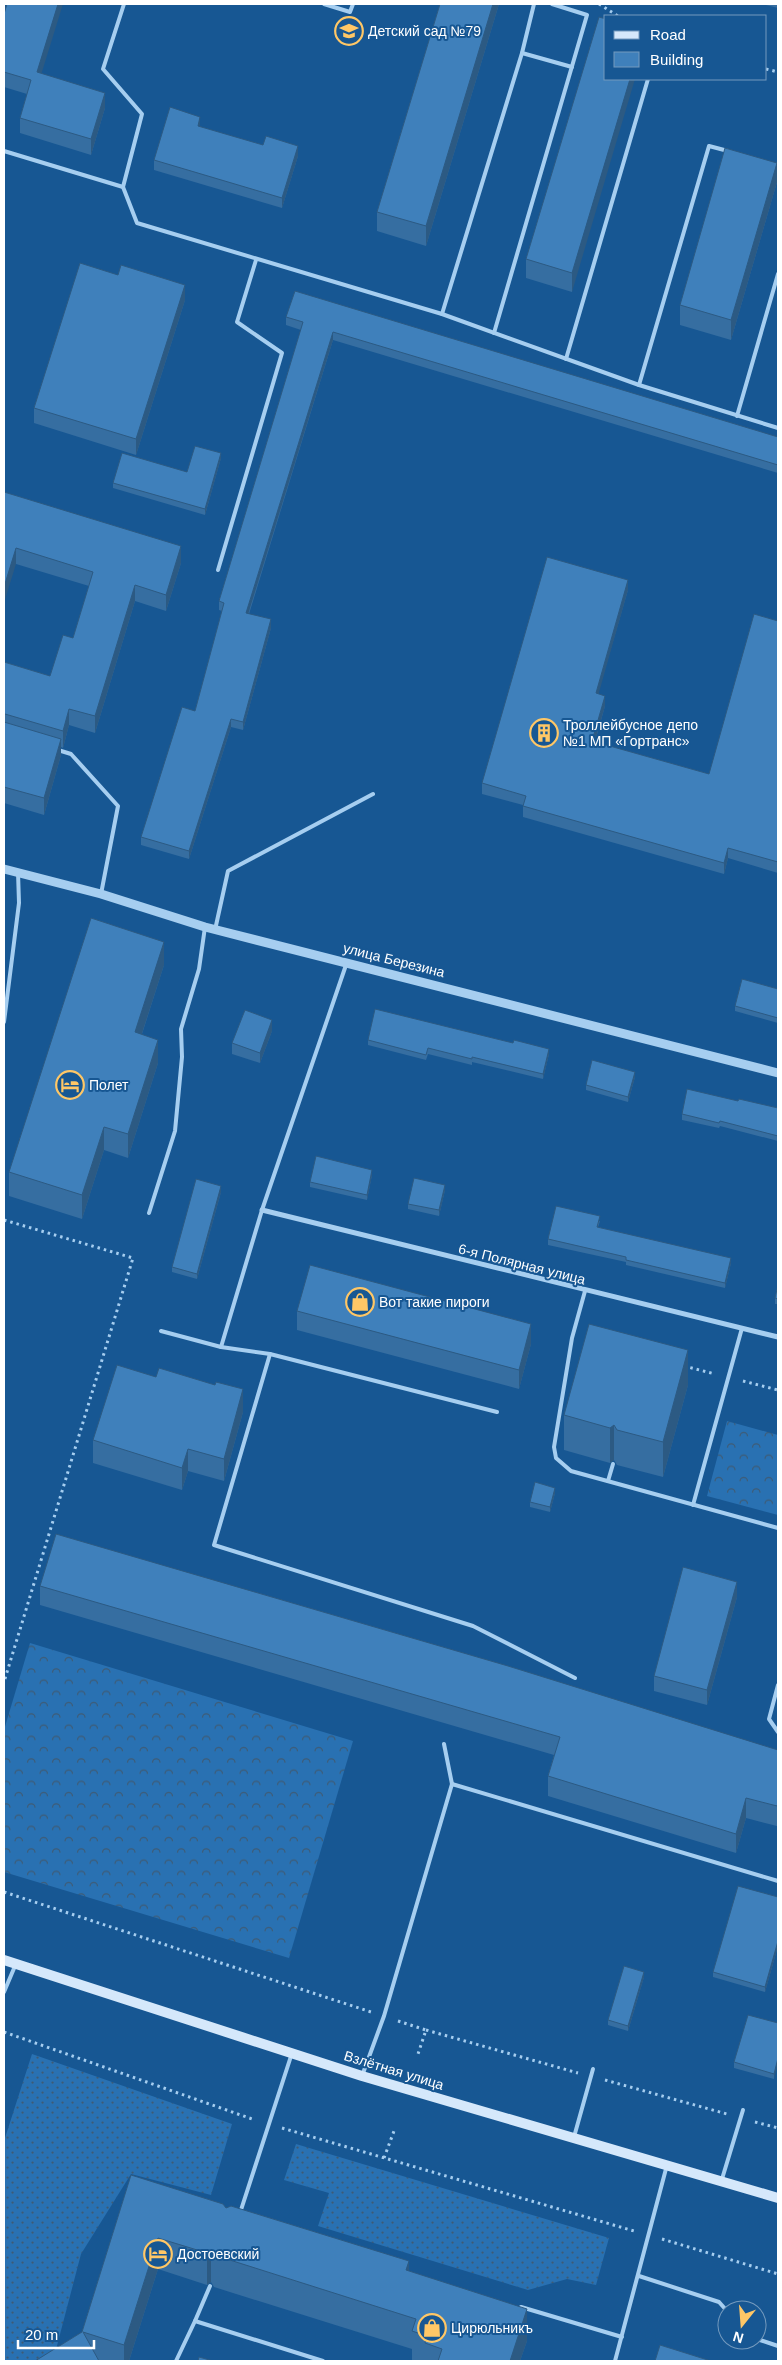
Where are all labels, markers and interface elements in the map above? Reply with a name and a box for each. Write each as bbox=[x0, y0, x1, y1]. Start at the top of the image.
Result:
legend bbox=[604, 15, 767, 80]
school or university icon: Детский сад №79 bbox=[334, 16, 364, 46]
place label: Детский сад №79 bbox=[368, 23, 481, 39]
text: Road bbox=[650, 26, 686, 43]
text: Building bbox=[650, 51, 703, 68]
place label: Троллейбусное депо №1 МП «Гортранс» bbox=[563, 717, 698, 749]
building icon: Троллейбусное депо №1 МП «Гортранс» bbox=[529, 718, 559, 748]
street label: улица Березина bbox=[341, 940, 447, 980]
hotel icon: Полет bbox=[55, 1070, 85, 1100]
place label: Полет bbox=[89, 1077, 129, 1093]
street label: 6-я Полярная улица bbox=[457, 1240, 587, 1288]
shop icon: Вот такие пироги bbox=[345, 1287, 375, 1317]
place label: Вот такие пироги bbox=[379, 1294, 490, 1310]
street label: Взлётная улица bbox=[342, 2047, 446, 2093]
hotel icon: Достоевский bbox=[143, 2239, 173, 2269]
place label: Достоевский bbox=[177, 2246, 259, 2262]
north arrow bbox=[717, 2300, 767, 2350]
shop icon: Цирюльникъ bbox=[417, 2313, 447, 2343]
scale bar bbox=[18, 2318, 94, 2350]
place label: Цирюльникъ bbox=[451, 2320, 533, 2336]
text: 20 m bbox=[25, 2326, 58, 2343]
text: N bbox=[731, 2328, 745, 2347]

